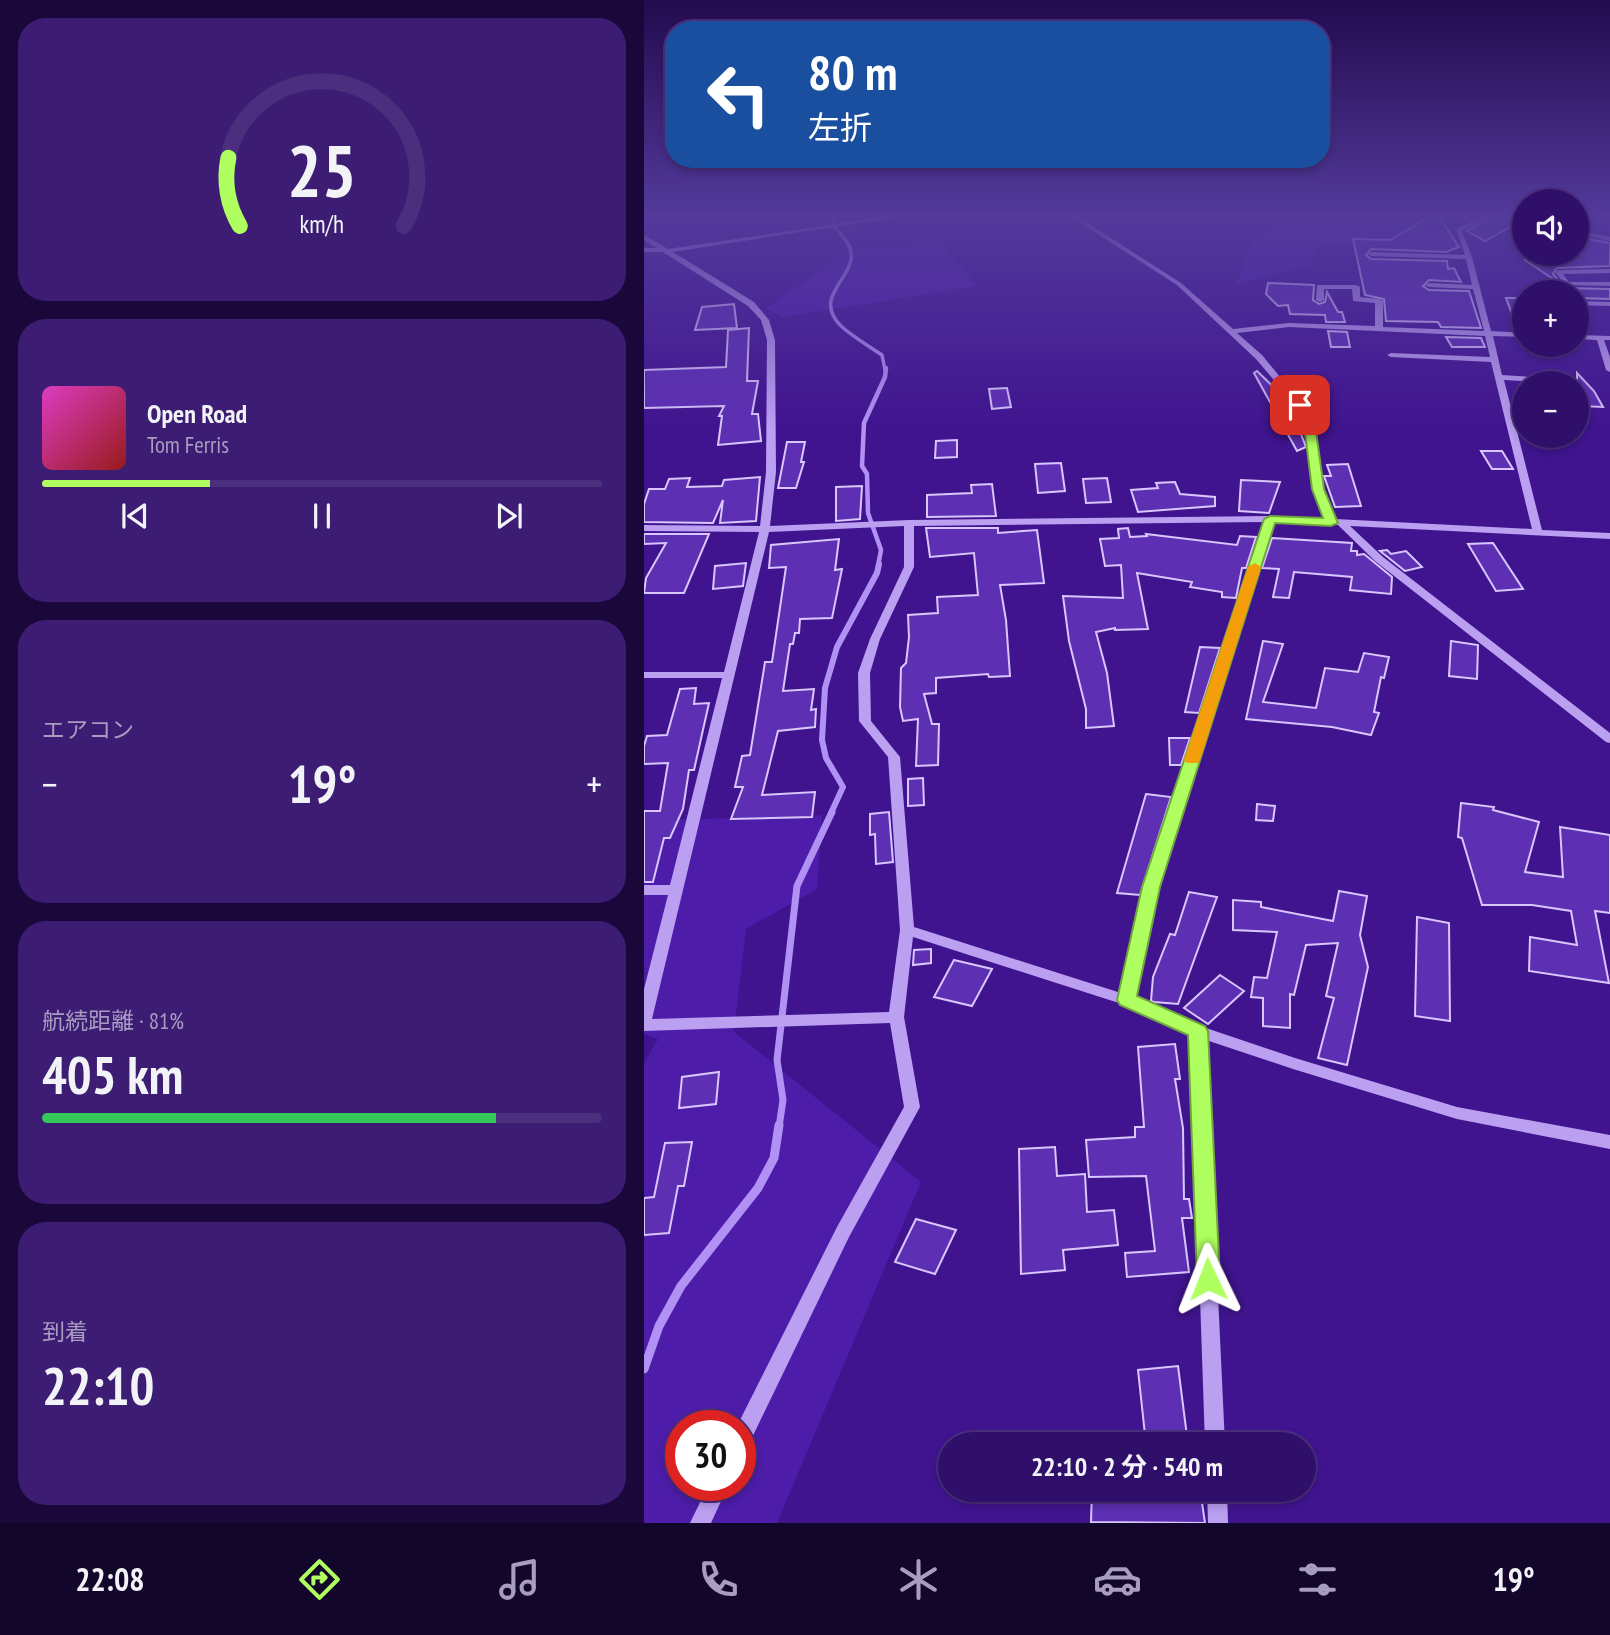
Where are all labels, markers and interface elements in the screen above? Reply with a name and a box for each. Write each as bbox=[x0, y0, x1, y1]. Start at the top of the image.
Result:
text: 80 m bbox=[808, 40, 897, 104]
icon: left bbox=[693, 49, 784, 140]
text: 左折 bbox=[808, 106, 872, 148]
text: 25 bbox=[287, 122, 357, 216]
map controls bbox=[1512, 189, 1589, 448]
button: sound bbox=[1512, 189, 1589, 266]
text: km/h bbox=[300, 207, 344, 239]
button: + bbox=[1512, 280, 1589, 357]
button: − bbox=[1512, 371, 1589, 448]
pin bbox=[1270, 375, 1330, 435]
icon: arrive bbox=[1281, 386, 1319, 424]
text: Open Road bbox=[147, 397, 247, 430]
text: Tom Ferris bbox=[147, 430, 229, 459]
icon: previous bbox=[116, 497, 154, 535]
icon: pause bbox=[303, 497, 341, 535]
icon: next bbox=[490, 497, 528, 535]
text: エアコン bbox=[42, 715, 134, 744]
text: 19° bbox=[288, 750, 356, 817]
text: − bbox=[42, 759, 58, 808]
text: + bbox=[586, 759, 602, 808]
text: 航続距離 · 81% bbox=[42, 1006, 184, 1035]
text: 405 km bbox=[42, 1041, 183, 1108]
position arrow bbox=[1171, 1242, 1245, 1316]
text: 到着 bbox=[42, 1317, 88, 1346]
text: 22:10 bbox=[42, 1352, 154, 1419]
speed limit sign: 30 bbox=[665, 1410, 756, 1501]
text: 22:10 · 2 分 · 540 m bbox=[1031, 1450, 1223, 1483]
icon: directions bbox=[295, 1555, 344, 1604]
icon: music bbox=[495, 1555, 544, 1604]
icon: phone bbox=[694, 1555, 743, 1604]
icon: climate bbox=[894, 1555, 943, 1604]
icon: car bbox=[1093, 1555, 1142, 1604]
icon: filters bbox=[1293, 1555, 1342, 1604]
text: 22:08 bbox=[75, 1558, 145, 1600]
text: 19° bbox=[1492, 1558, 1535, 1600]

